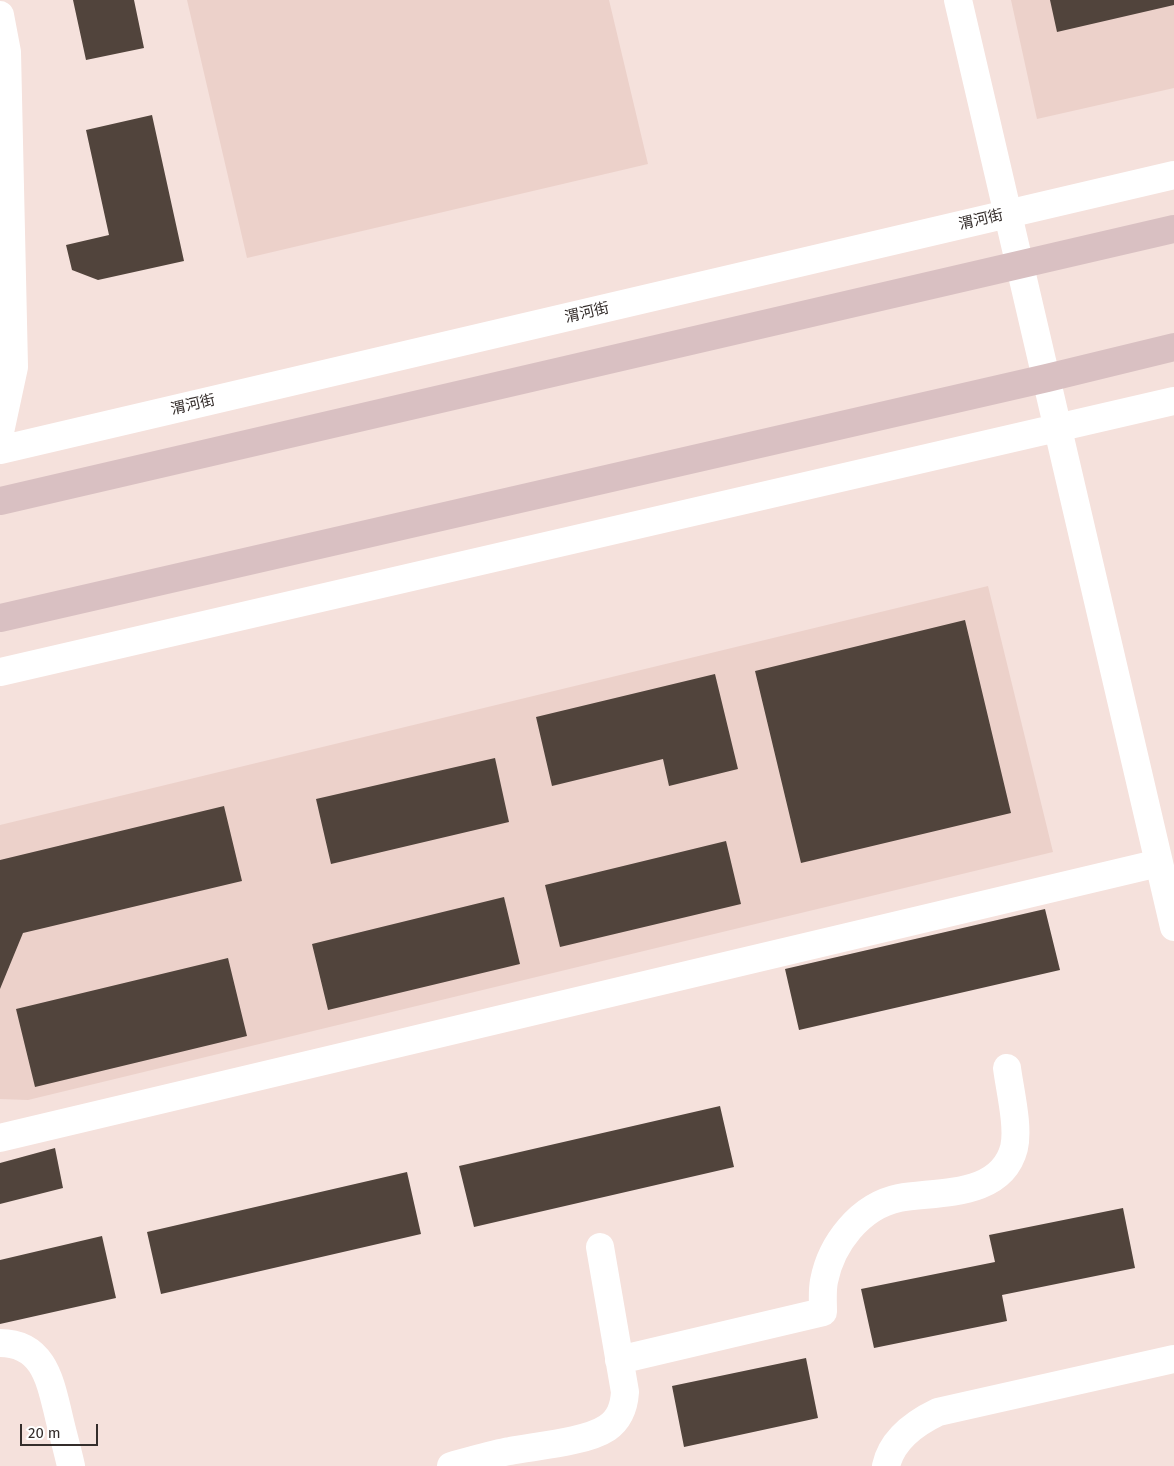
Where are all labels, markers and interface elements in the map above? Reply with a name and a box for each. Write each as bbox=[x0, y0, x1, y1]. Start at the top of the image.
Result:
street label: 渭河街 bbox=[957, 206, 1005, 234]
street label: 渭河街 bbox=[563, 299, 611, 327]
street label: 渭河街 bbox=[169, 391, 217, 419]
scale bar bbox=[22, 1414, 100, 1446]
text: 20 m bbox=[28, 1424, 61, 1442]

